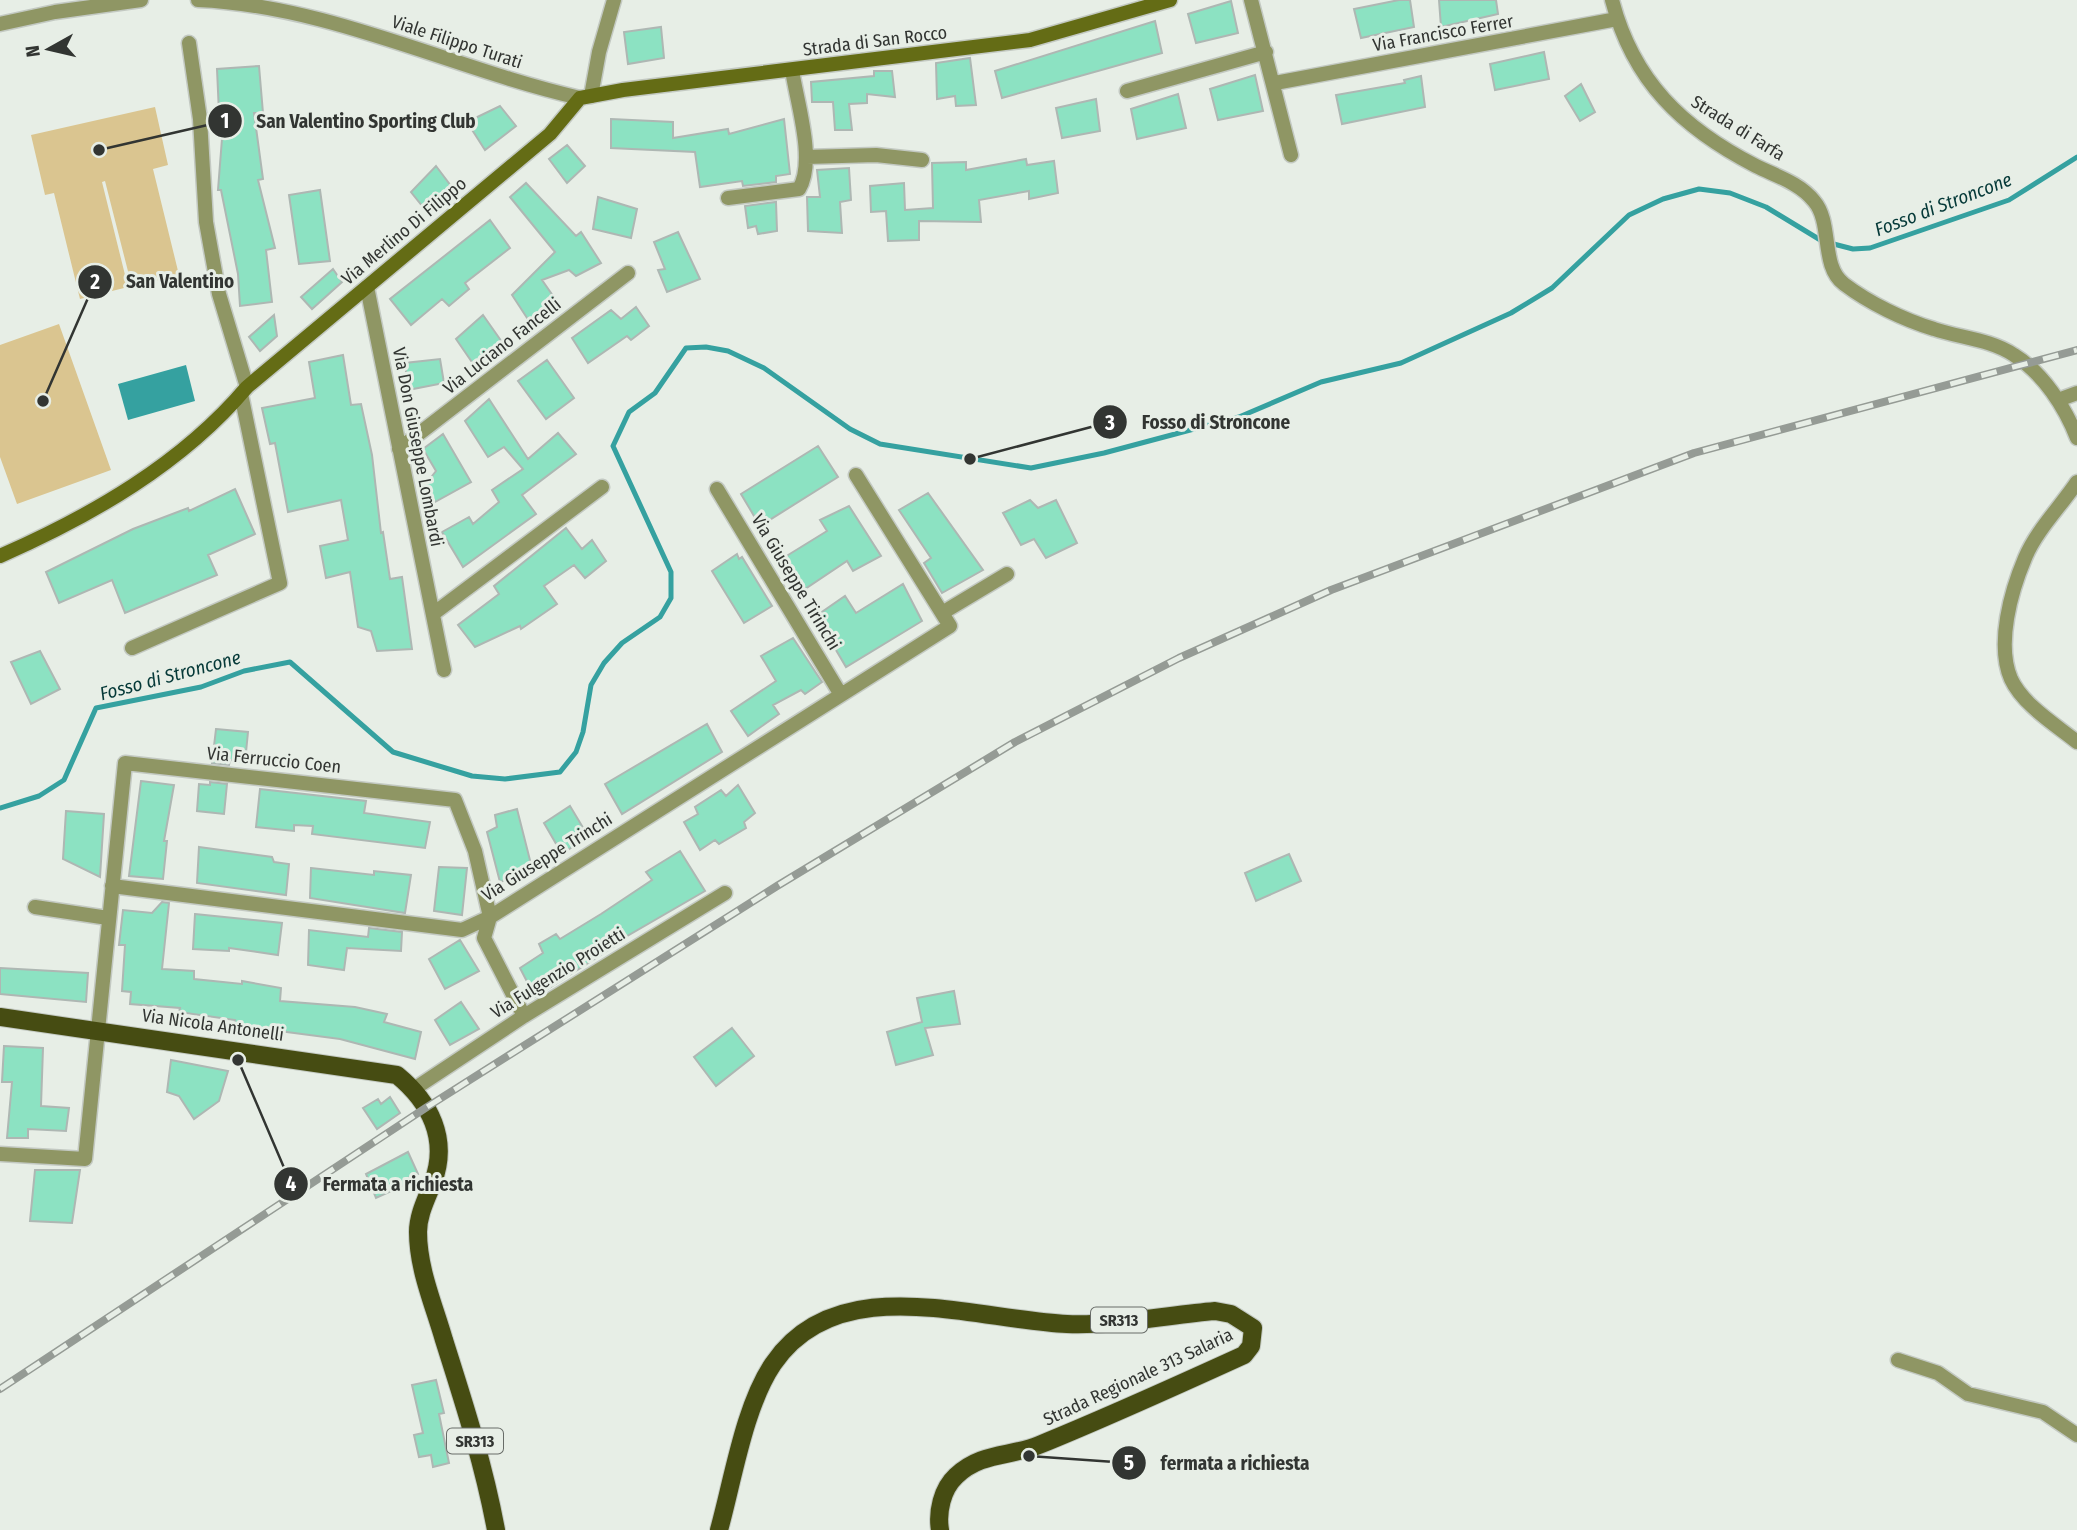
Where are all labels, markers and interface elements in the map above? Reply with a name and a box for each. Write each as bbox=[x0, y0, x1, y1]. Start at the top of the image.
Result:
street label: Via Francisco Ferrer bbox=[1371, 10, 1516, 56]
street label: Viale Filippo Turati bbox=[389, 11, 525, 73]
north arrow bbox=[14, 14, 84, 84]
street label: Strada di San Rocco bbox=[802, 21, 948, 61]
text: N bbox=[20, 44, 45, 59]
street label: Strada di Farfa bbox=[1687, 90, 1789, 166]
callout: San Valentino Sporting Club bbox=[207, 101, 490, 141]
text: 1 bbox=[221, 108, 229, 134]
text: San Valentino Sporting Club bbox=[256, 110, 476, 133]
water label: Fosso di Stroncone bbox=[1871, 168, 2015, 241]
street label: Via Merlino Di Filippo bbox=[337, 172, 471, 290]
callout: San Valentino bbox=[77, 262, 248, 302]
text: 2 bbox=[89, 269, 100, 295]
text: San Valentino bbox=[126, 270, 234, 293]
street label: Via Luciano Fancelli bbox=[439, 293, 565, 399]
street label: Via Don Giuseppe Lombardi bbox=[388, 345, 448, 549]
callout: Fosso di Stroncone bbox=[1093, 402, 1304, 442]
text: 3 bbox=[1104, 410, 1115, 436]
text: Fosso di Stroncone bbox=[1142, 411, 1291, 434]
street label: Via Giuseppe Tirinchi bbox=[747, 510, 845, 654]
water label: Fosso di Stroncone bbox=[97, 646, 243, 705]
street label: Via Ferruccio Coen bbox=[206, 742, 342, 778]
street label: Via Giuseppe Trinchi bbox=[478, 808, 616, 906]
street label: Via Fulgenzio Proietti bbox=[487, 923, 629, 1023]
street label: Via Nicola Antonelli bbox=[141, 1004, 285, 1046]
callout: Fermata a richiesta bbox=[274, 1164, 487, 1204]
text: 4 bbox=[286, 1171, 297, 1197]
text: Fermata a richiesta bbox=[323, 1173, 473, 1196]
road number: SR313 bbox=[1091, 1308, 1147, 1332]
street label: Strada Regionale 313 Salaria bbox=[1040, 1323, 1236, 1431]
road number: SR313 bbox=[447, 1428, 503, 1454]
callout: fermata a richiesta bbox=[1112, 1443, 1323, 1483]
text: 5 bbox=[1124, 1450, 1134, 1476]
text: fermata a richiesta bbox=[1161, 1452, 1309, 1475]

